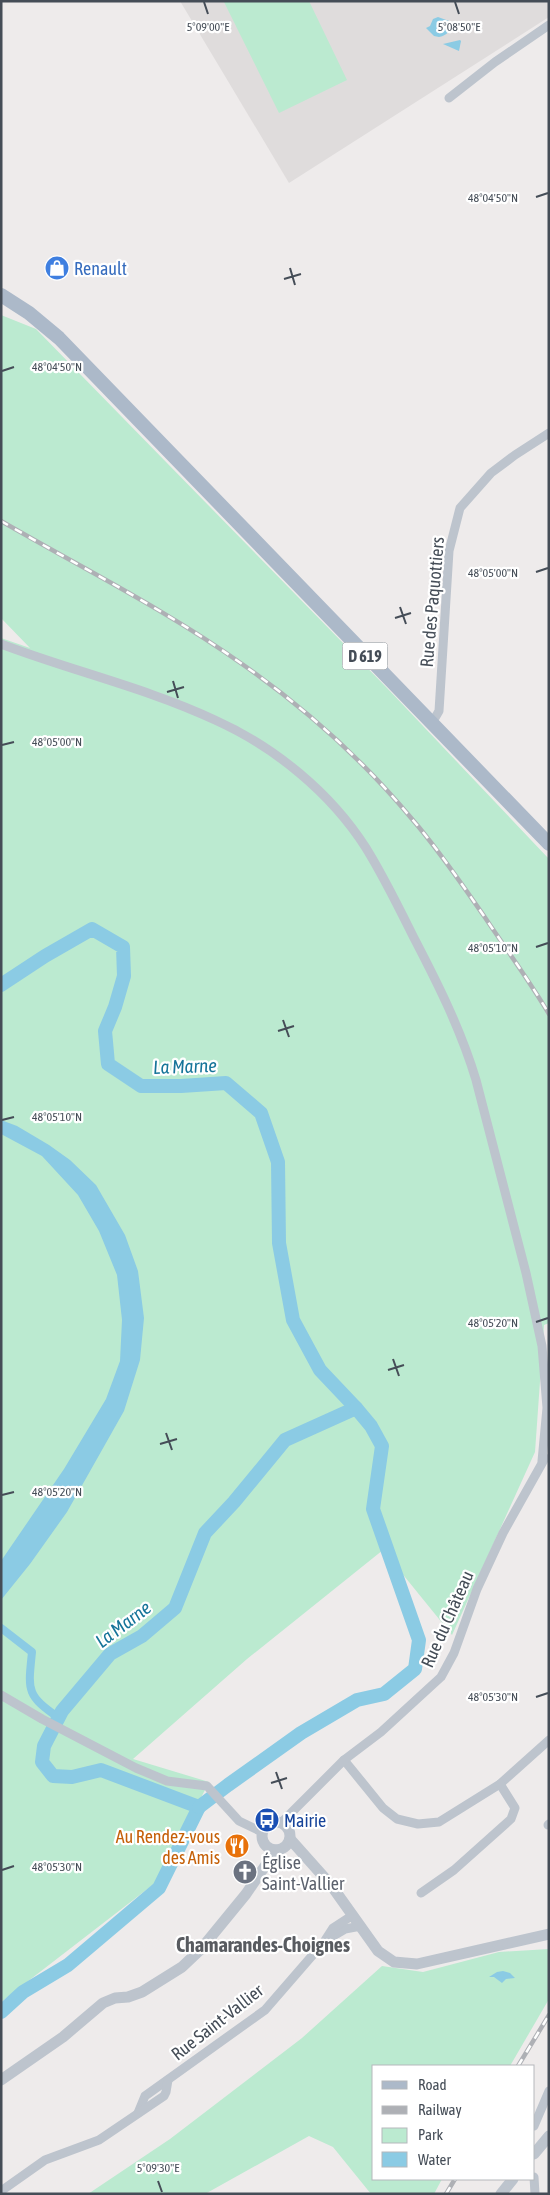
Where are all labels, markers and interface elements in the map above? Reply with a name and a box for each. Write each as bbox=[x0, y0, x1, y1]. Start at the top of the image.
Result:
text: 5°09'00"E bbox=[187, 20, 229, 34]
text: 5°08'50"E bbox=[438, 20, 480, 34]
text: 48°04'50"N bbox=[468, 191, 518, 205]
shop icon: Renault bbox=[44, 255, 70, 281]
place label: Renault bbox=[74, 258, 127, 279]
text: 48°04'50"N bbox=[32, 360, 82, 374]
street label: Rue des Paquottiers bbox=[416, 536, 448, 668]
text: 48°05'00"N bbox=[468, 566, 518, 580]
road number: D 619 bbox=[342, 642, 388, 669]
text: 48°05'00"N bbox=[32, 735, 82, 749]
text: 48°05'10"N bbox=[468, 941, 518, 955]
water label: La Marne bbox=[153, 1054, 217, 1078]
text: 48°05'10"N bbox=[32, 1110, 82, 1124]
text: 48°05'20"N bbox=[468, 1316, 518, 1330]
text: 48°05'20"N bbox=[32, 1485, 82, 1499]
street label: Rue du Château bbox=[416, 1567, 478, 1671]
water label: La Marne bbox=[91, 1596, 155, 1652]
text: 48°05'30"N bbox=[468, 1690, 518, 1704]
bus stop icon: Mairie bbox=[254, 1807, 280, 1833]
place label: Mairie bbox=[284, 1810, 326, 1831]
place label: Au Rendez-vous des Amis bbox=[116, 1826, 220, 1868]
restaurant icon: Au Rendez-vous des Amis bbox=[224, 1833, 250, 1859]
place label: Église Saint-Vallier bbox=[262, 1852, 345, 1894]
church icon: Église Saint-Vallier bbox=[232, 1859, 258, 1885]
text: 48°05'30"N bbox=[32, 1860, 82, 1874]
district label: Chamarandes-Choignes bbox=[176, 1933, 350, 1956]
street label: Rue Saint-Vallier bbox=[167, 1979, 268, 2064]
legend bbox=[372, 2065, 535, 2180]
text: Road bbox=[418, 2076, 447, 2093]
text: Railway bbox=[418, 2101, 462, 2118]
text: Park bbox=[418, 2126, 443, 2143]
text: Water bbox=[418, 2151, 451, 2168]
text: 5°09'30"E bbox=[137, 2161, 179, 2175]

